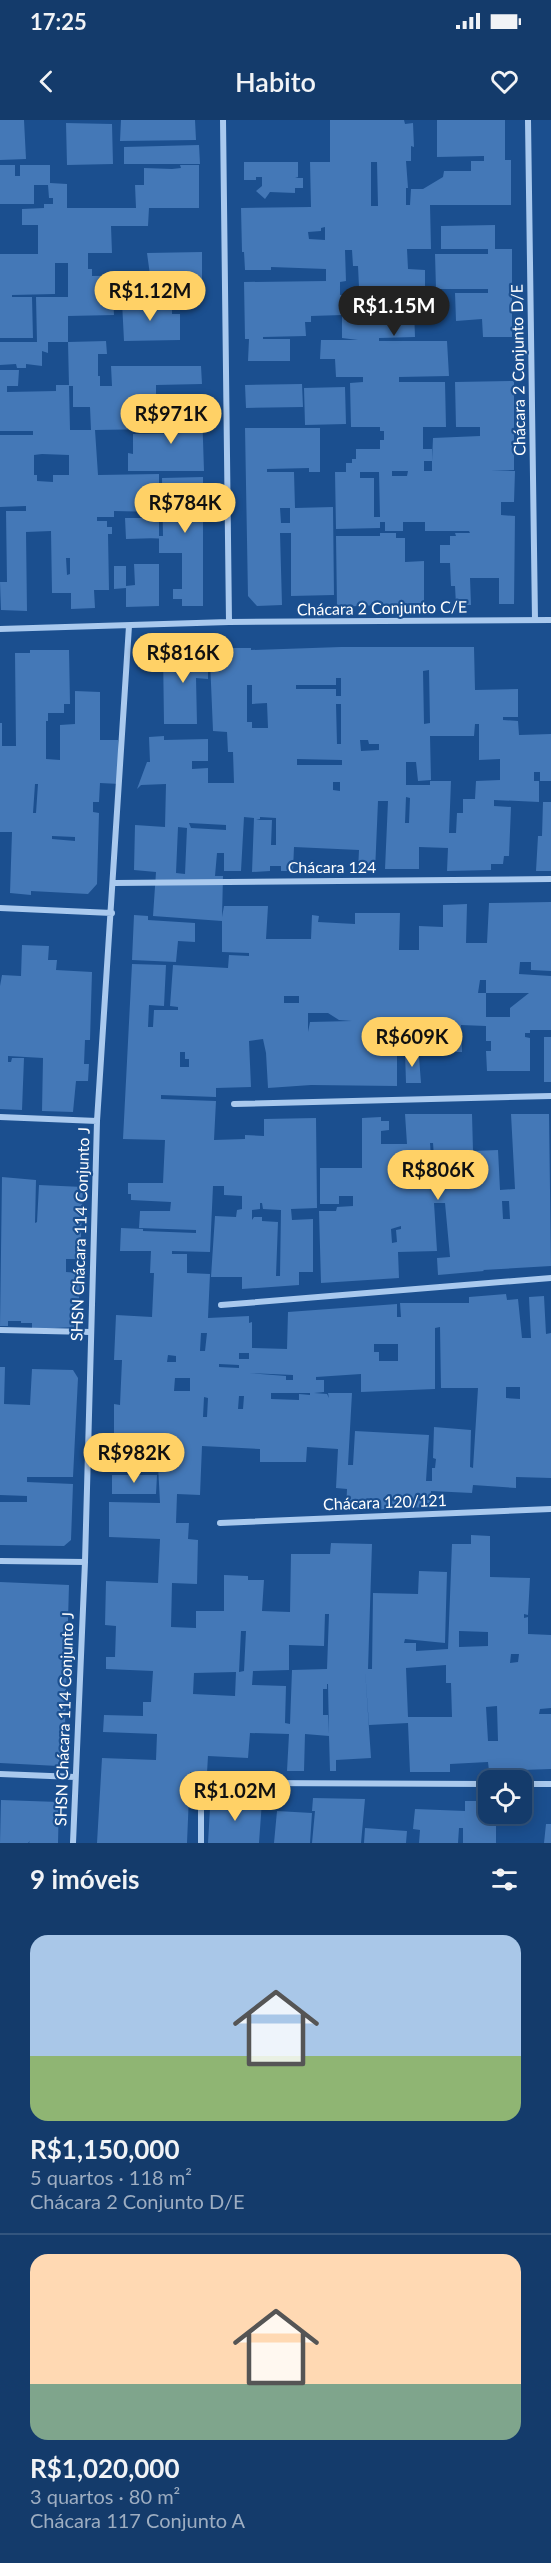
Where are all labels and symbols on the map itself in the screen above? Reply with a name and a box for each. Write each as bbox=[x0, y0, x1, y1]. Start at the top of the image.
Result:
pin: R$1.12M bbox=[95, 271, 205, 322]
street label: Chácara 2 Conjunto D/E bbox=[507, 284, 528, 456]
pin: R$1.15M bbox=[339, 286, 449, 337]
pin: R$971K bbox=[122, 394, 220, 445]
pin: R$784K bbox=[136, 483, 234, 534]
street label: Chácara 2 Conjunto C/E bbox=[297, 597, 467, 618]
pin: R$816K bbox=[134, 633, 232, 684]
street label: Chácara 124 bbox=[288, 857, 376, 876]
pin: R$609K bbox=[363, 1017, 461, 1068]
street label: SHSN Chácara 114 Conjunto J bbox=[66, 1127, 93, 1341]
pin: R$806K bbox=[389, 1150, 487, 1201]
pin: R$982K bbox=[85, 1433, 183, 1484]
street label: Chácara 120/121 bbox=[323, 1490, 447, 1513]
street label: SHSN Chácara 114 Conjunto J bbox=[50, 1612, 77, 1826]
pin: R$1.02M bbox=[180, 1771, 290, 1822]

